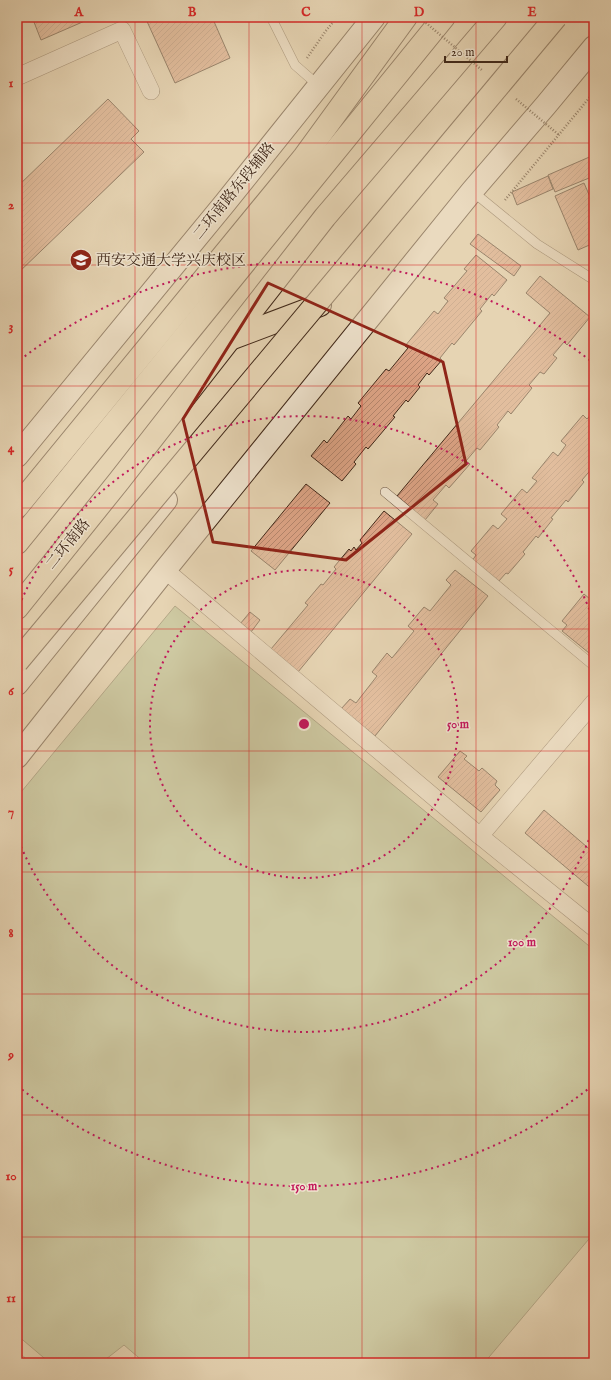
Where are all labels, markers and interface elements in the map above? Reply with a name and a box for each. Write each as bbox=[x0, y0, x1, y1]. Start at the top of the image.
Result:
text: A bbox=[74, 4, 85, 21]
text: B bbox=[188, 4, 197, 21]
text: C bbox=[301, 4, 311, 21]
text: D bbox=[414, 4, 425, 21]
text: E bbox=[527, 4, 537, 21]
scale bar bbox=[445, 38, 507, 64]
text: 20 m bbox=[451, 45, 474, 60]
text: 1 bbox=[9, 75, 14, 92]
street label: 二环南路东段辅路 bbox=[189, 138, 279, 244]
text: 2 bbox=[8, 197, 14, 214]
school or university icon: 西安交通大学兴庆校区 bbox=[68, 247, 94, 273]
place label: 西安交通大学兴庆校区 bbox=[96, 251, 246, 270]
text: 3 bbox=[9, 318, 14, 335]
text: 4 bbox=[8, 440, 15, 457]
street label: 二环南路 bbox=[42, 515, 94, 573]
text: 5 bbox=[9, 561, 14, 578]
text: 6 bbox=[8, 683, 14, 700]
centre of rings bbox=[297, 717, 311, 731]
text: 50 m bbox=[447, 717, 470, 732]
text: 7 bbox=[8, 804, 14, 821]
text: 8 bbox=[8, 925, 14, 942]
text: 100 m bbox=[508, 935, 537, 950]
text: 9 bbox=[7, 1047, 14, 1064]
text: 10 bbox=[5, 1168, 17, 1185]
text: 150 m bbox=[291, 1179, 318, 1194]
text: 11 bbox=[6, 1290, 16, 1307]

